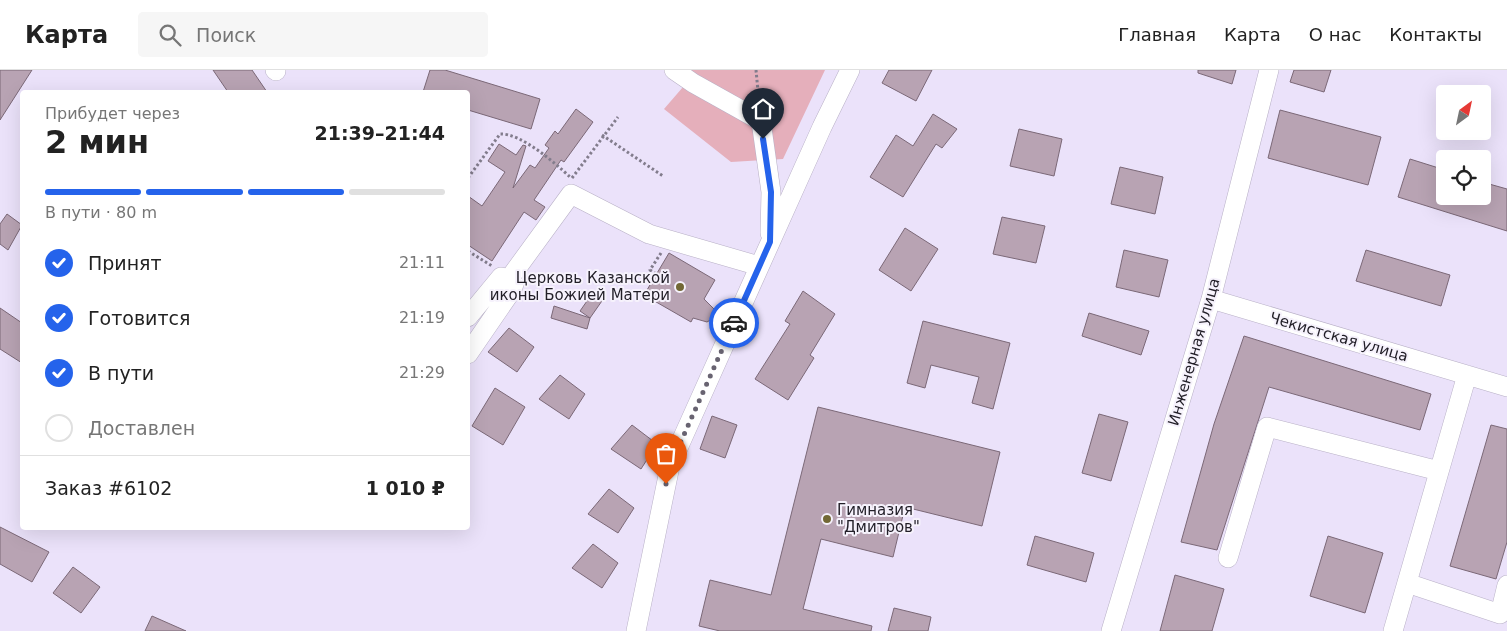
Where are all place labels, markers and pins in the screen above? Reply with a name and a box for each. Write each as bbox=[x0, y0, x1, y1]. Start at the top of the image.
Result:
pin bbox=[742, 88, 784, 139]
place label: Церковь Казанской иконы Божией Матери bbox=[490, 269, 670, 304]
marker: Церковь Казанской иконы Божией Матери bbox=[674, 281, 686, 293]
pin bbox=[645, 433, 687, 484]
place label: Гимназия "Дмитров" bbox=[837, 501, 920, 536]
marker: Гимназия "Дмитров" bbox=[821, 513, 833, 525]

